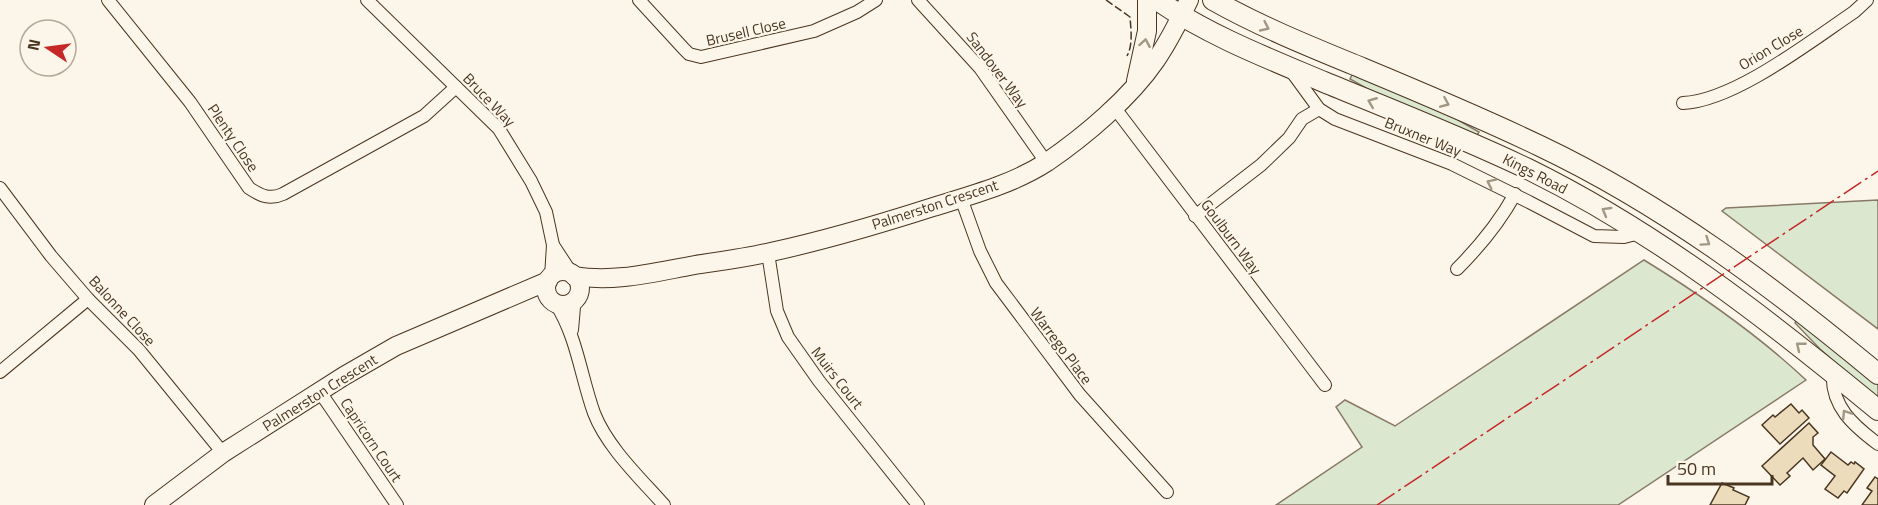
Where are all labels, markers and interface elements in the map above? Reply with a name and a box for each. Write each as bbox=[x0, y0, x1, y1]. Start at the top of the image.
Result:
street label: Brusell Close bbox=[704, 11, 788, 52]
north arrow bbox=[18, 18, 78, 78]
one-way arrow bbox=[1259, 19, 1270, 31]
street label: Orion Close bbox=[1734, 19, 1807, 76]
street label: Sandover Way bbox=[961, 27, 1034, 113]
text: N bbox=[20, 37, 46, 53]
one-way arrow bbox=[1138, 39, 1150, 48]
street label: Bruce Way bbox=[458, 67, 521, 132]
one-way arrow bbox=[1438, 96, 1449, 108]
one-way arrow bbox=[1368, 97, 1379, 109]
street label: Plenty Close bbox=[202, 99, 265, 176]
street label: Bruxner Way bbox=[1381, 111, 1465, 162]
street label: Kings Road bbox=[1499, 147, 1572, 200]
street label: Palmerston Crescent bbox=[869, 173, 1002, 236]
one-way arrow bbox=[1486, 178, 1497, 190]
street label: Goulburn Way bbox=[1196, 194, 1267, 279]
one-way arrow bbox=[1602, 207, 1612, 218]
one-way arrow bbox=[1700, 235, 1710, 247]
street label: Balonne Close bbox=[84, 270, 161, 351]
street label: Warrego Place bbox=[1025, 302, 1098, 389]
street label: Muirs Court bbox=[806, 342, 870, 414]
one-way arrow bbox=[1796, 343, 1807, 354]
street label: Palmerston Crescent bbox=[258, 348, 382, 437]
street label: Capricorn Court bbox=[335, 393, 409, 487]
one-way arrow bbox=[1841, 410, 1853, 420]
scale bar bbox=[1668, 448, 1772, 486]
text: 50 m bbox=[1677, 455, 1716, 482]

